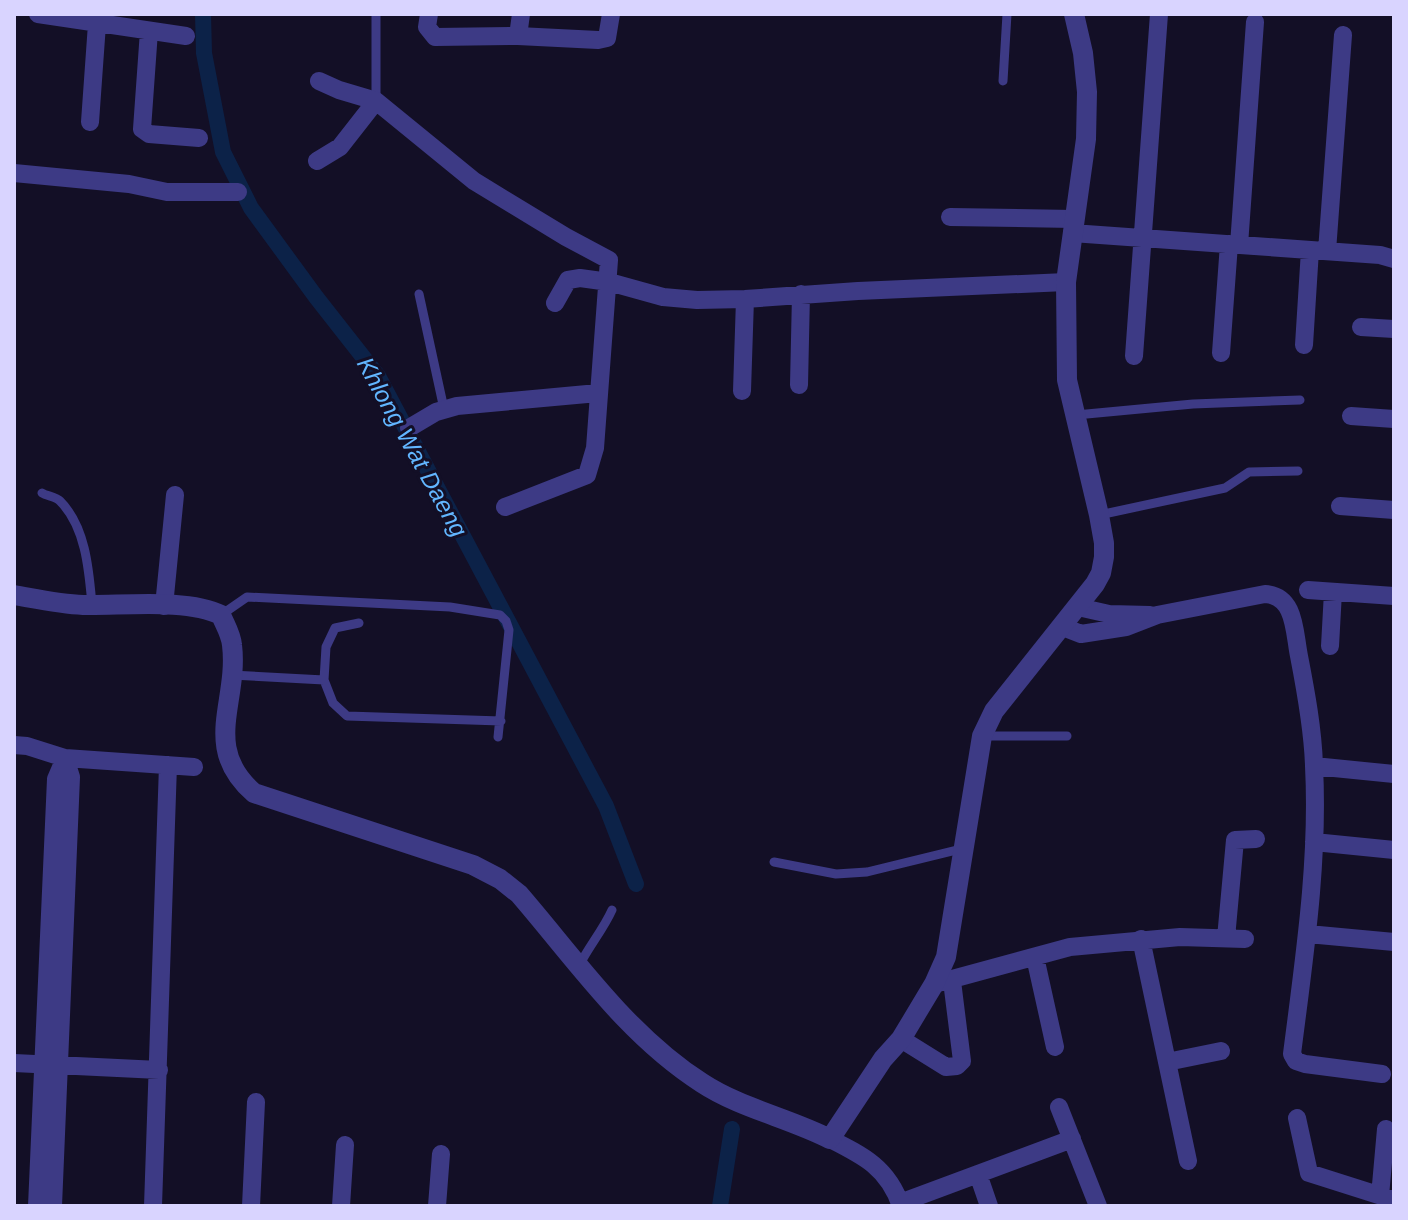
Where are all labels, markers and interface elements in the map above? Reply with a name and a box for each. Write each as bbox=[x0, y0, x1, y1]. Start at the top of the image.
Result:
water label: Khlong Wat Daeng bbox=[352, 352, 473, 542]

